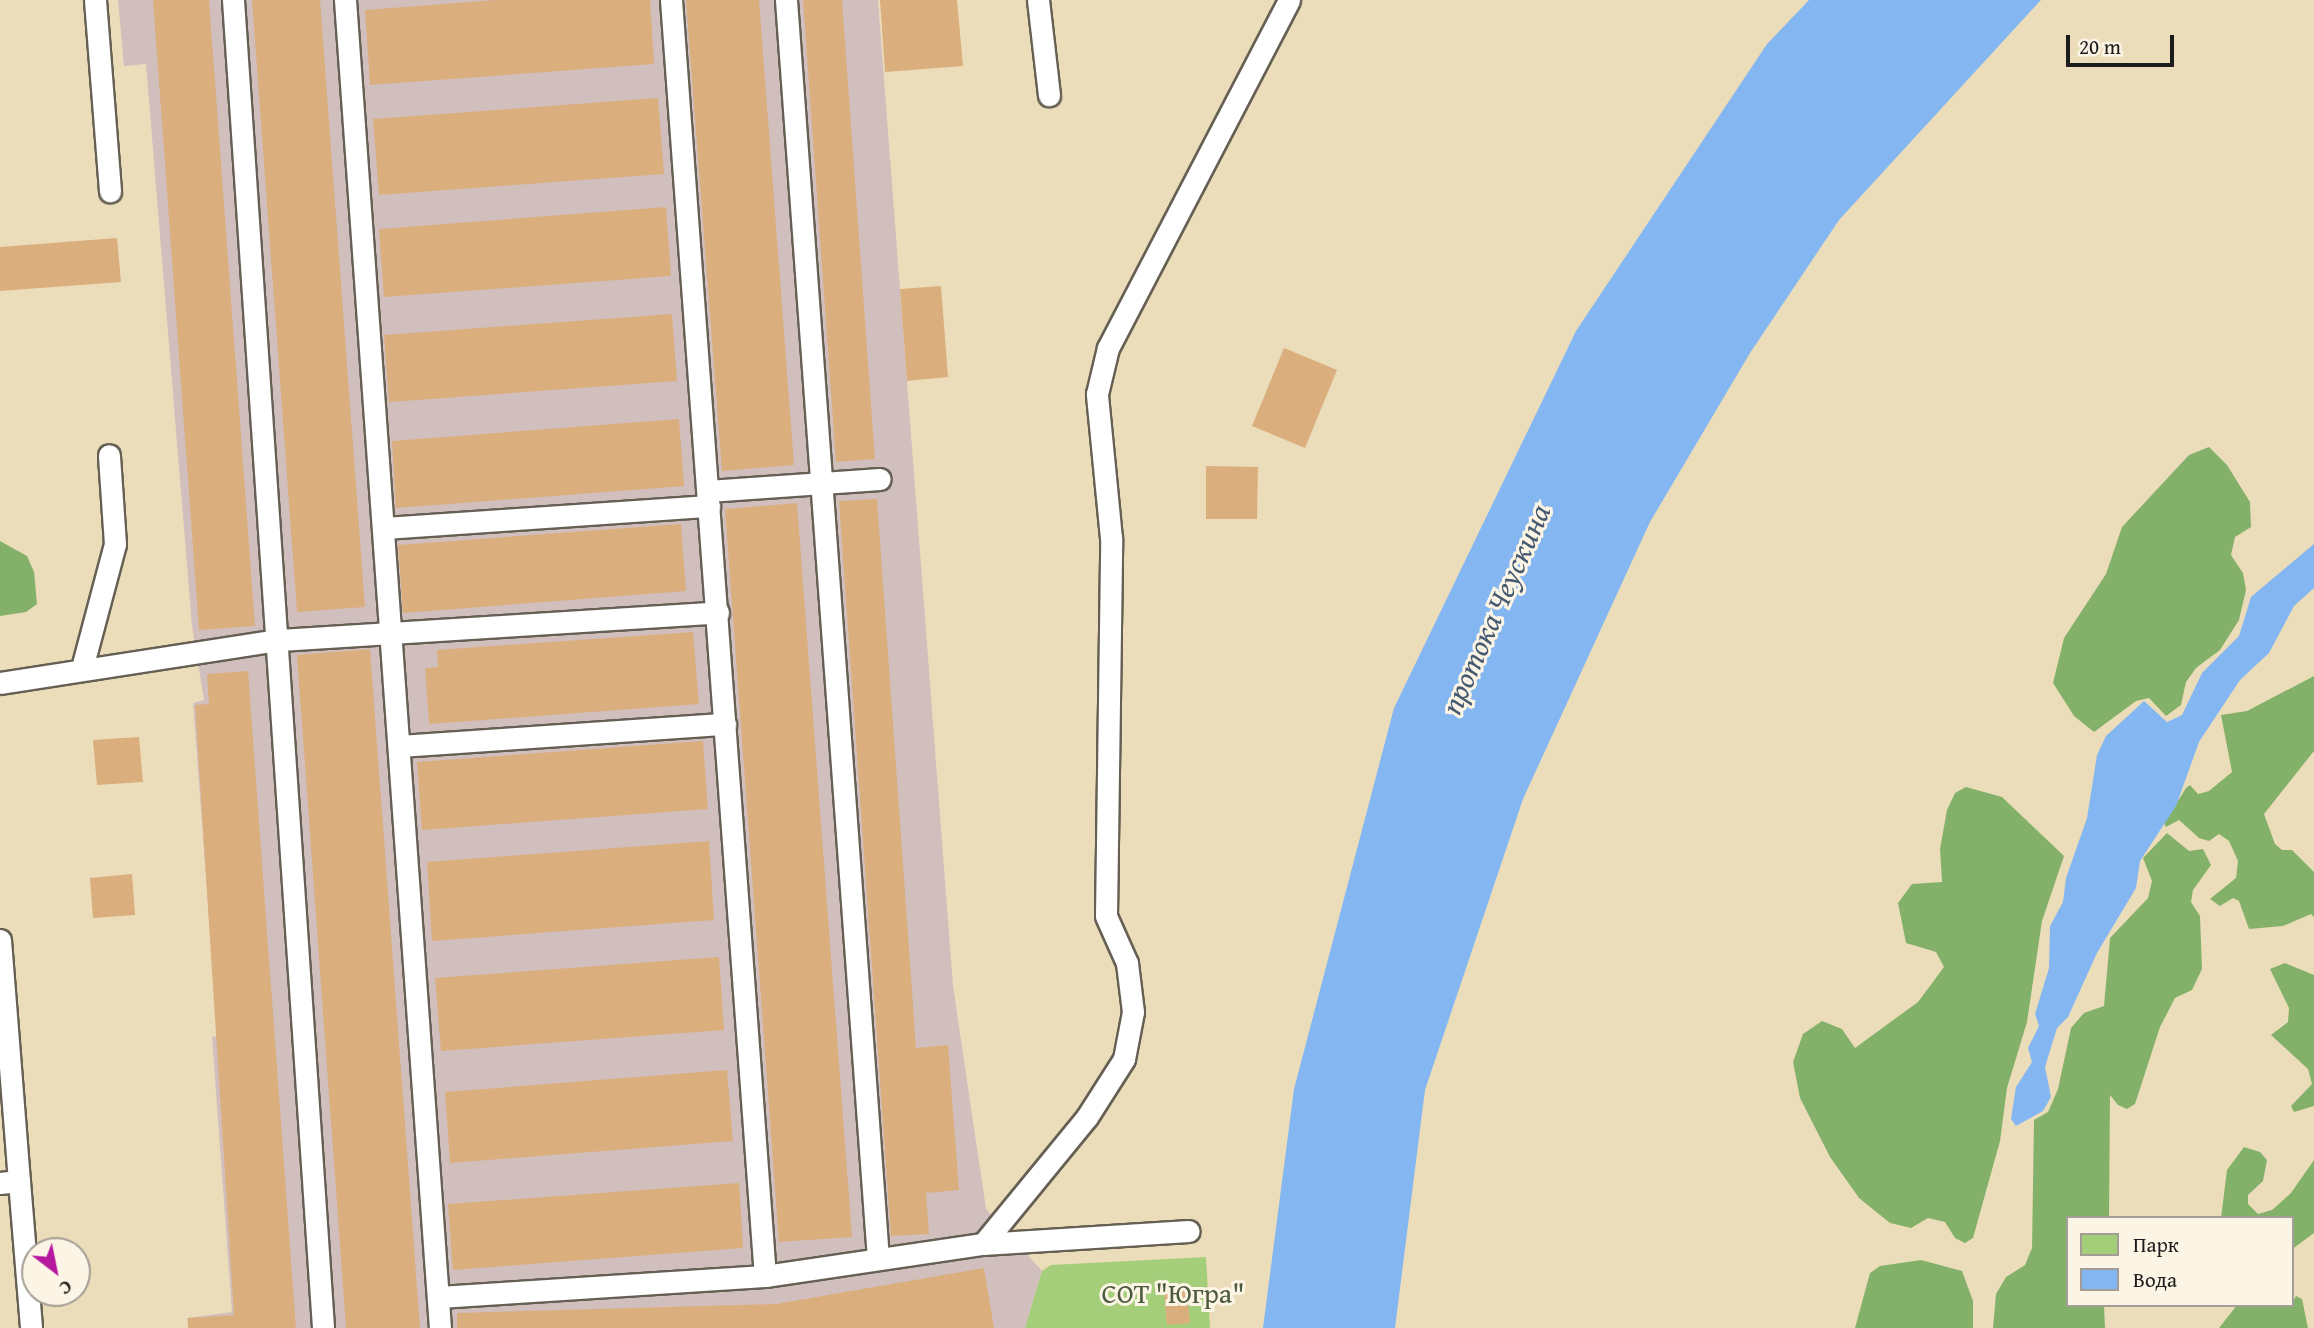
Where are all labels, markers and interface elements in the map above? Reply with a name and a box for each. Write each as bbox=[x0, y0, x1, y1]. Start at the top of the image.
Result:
scale bar bbox=[2069, 21, 2178, 65]
text: 20 m bbox=[2079, 31, 2121, 62]
water label: протока Чеускина bbox=[1433, 499, 1557, 719]
legend bbox=[2066, 1216, 2293, 1307]
text: Парк bbox=[2133, 1229, 2179, 1260]
north arrow bbox=[21, 1237, 91, 1307]
text: Вода bbox=[2133, 1264, 2177, 1295]
text: С bbox=[54, 1273, 78, 1303]
park label: СОТ "Югра" bbox=[1102, 1276, 1244, 1310]

